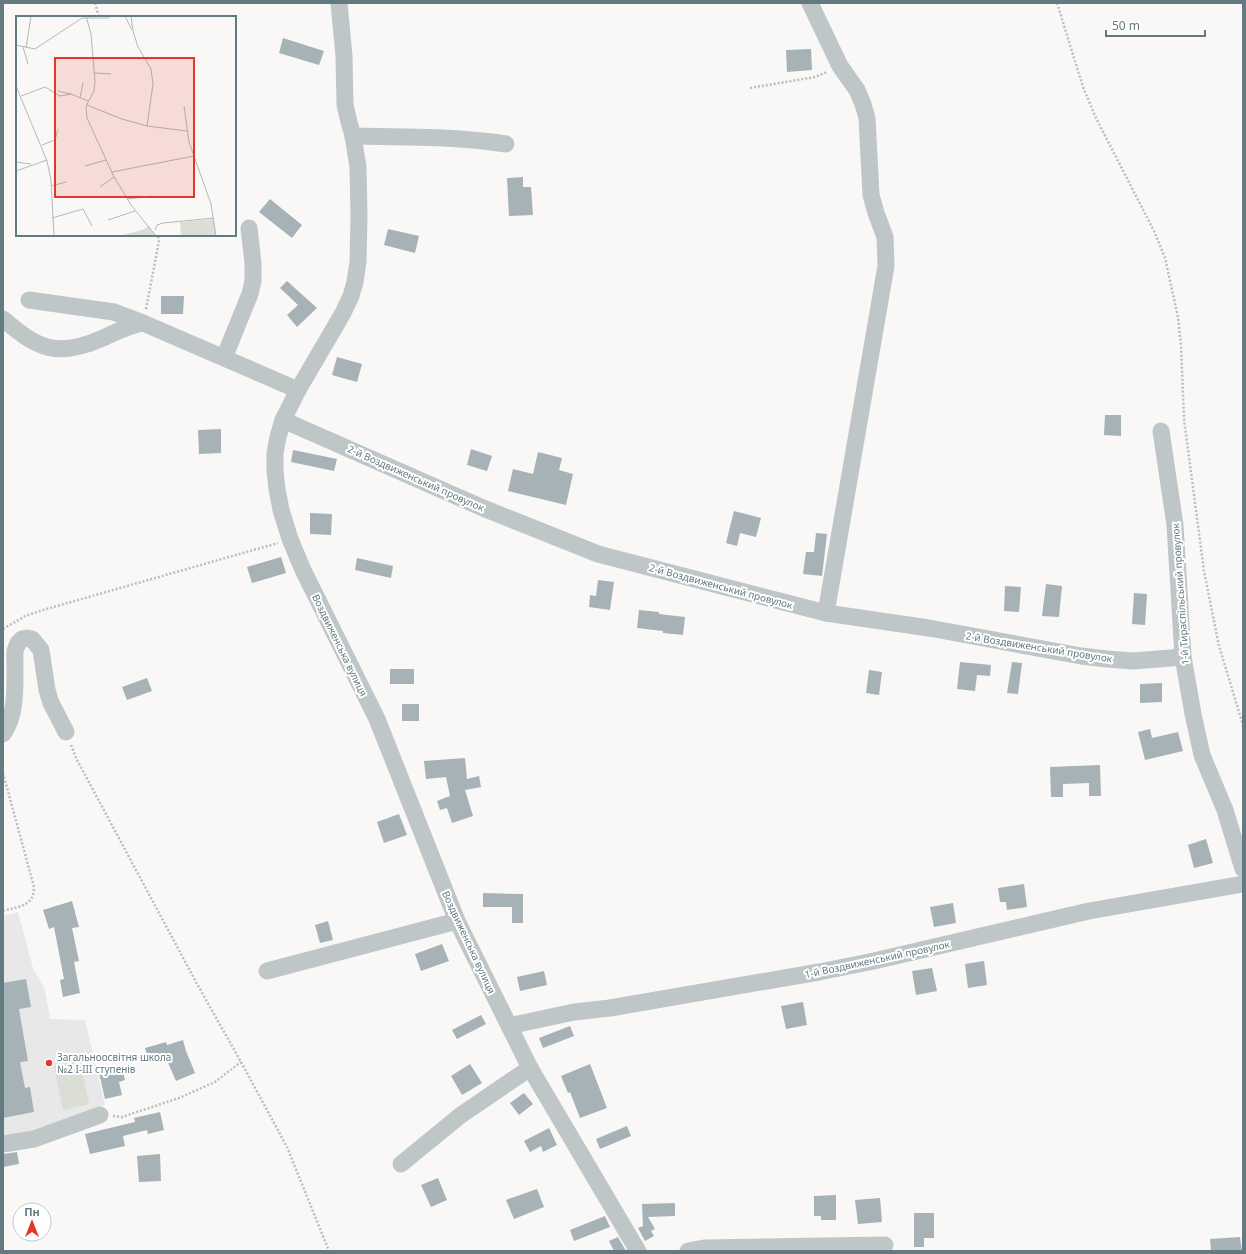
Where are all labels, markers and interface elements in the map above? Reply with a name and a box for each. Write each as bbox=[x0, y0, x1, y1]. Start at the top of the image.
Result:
scale bar bbox=[1106, 12, 1205, 38]
inset map bbox=[16, 16, 236, 236]
text: 50 m bbox=[1112, 17, 1140, 34]
street label: 2-й Воздвиженський провулок bbox=[346, 441, 487, 515]
street label: 1-й Тираспільський провулок bbox=[1168, 522, 1192, 665]
street label: 2-й Воздвиженський провулок bbox=[648, 560, 795, 612]
street label: Воздвиженська вулиця bbox=[309, 592, 371, 698]
street label: 2-й Воздвиженський провулок bbox=[965, 629, 1114, 666]
street label: Воздвиженська вулиця bbox=[439, 888, 499, 996]
street label: 1-й Воздвиженський провулок bbox=[803, 937, 952, 981]
place label: Загальноосвітня школа №2 I-III ступенів bbox=[57, 1050, 171, 1076]
marker: Загальноосвітня школа №2 I-III ступенів bbox=[44, 1058, 54, 1068]
north arrow bbox=[12, 1202, 52, 1242]
text: Пн bbox=[24, 1204, 40, 1219]

